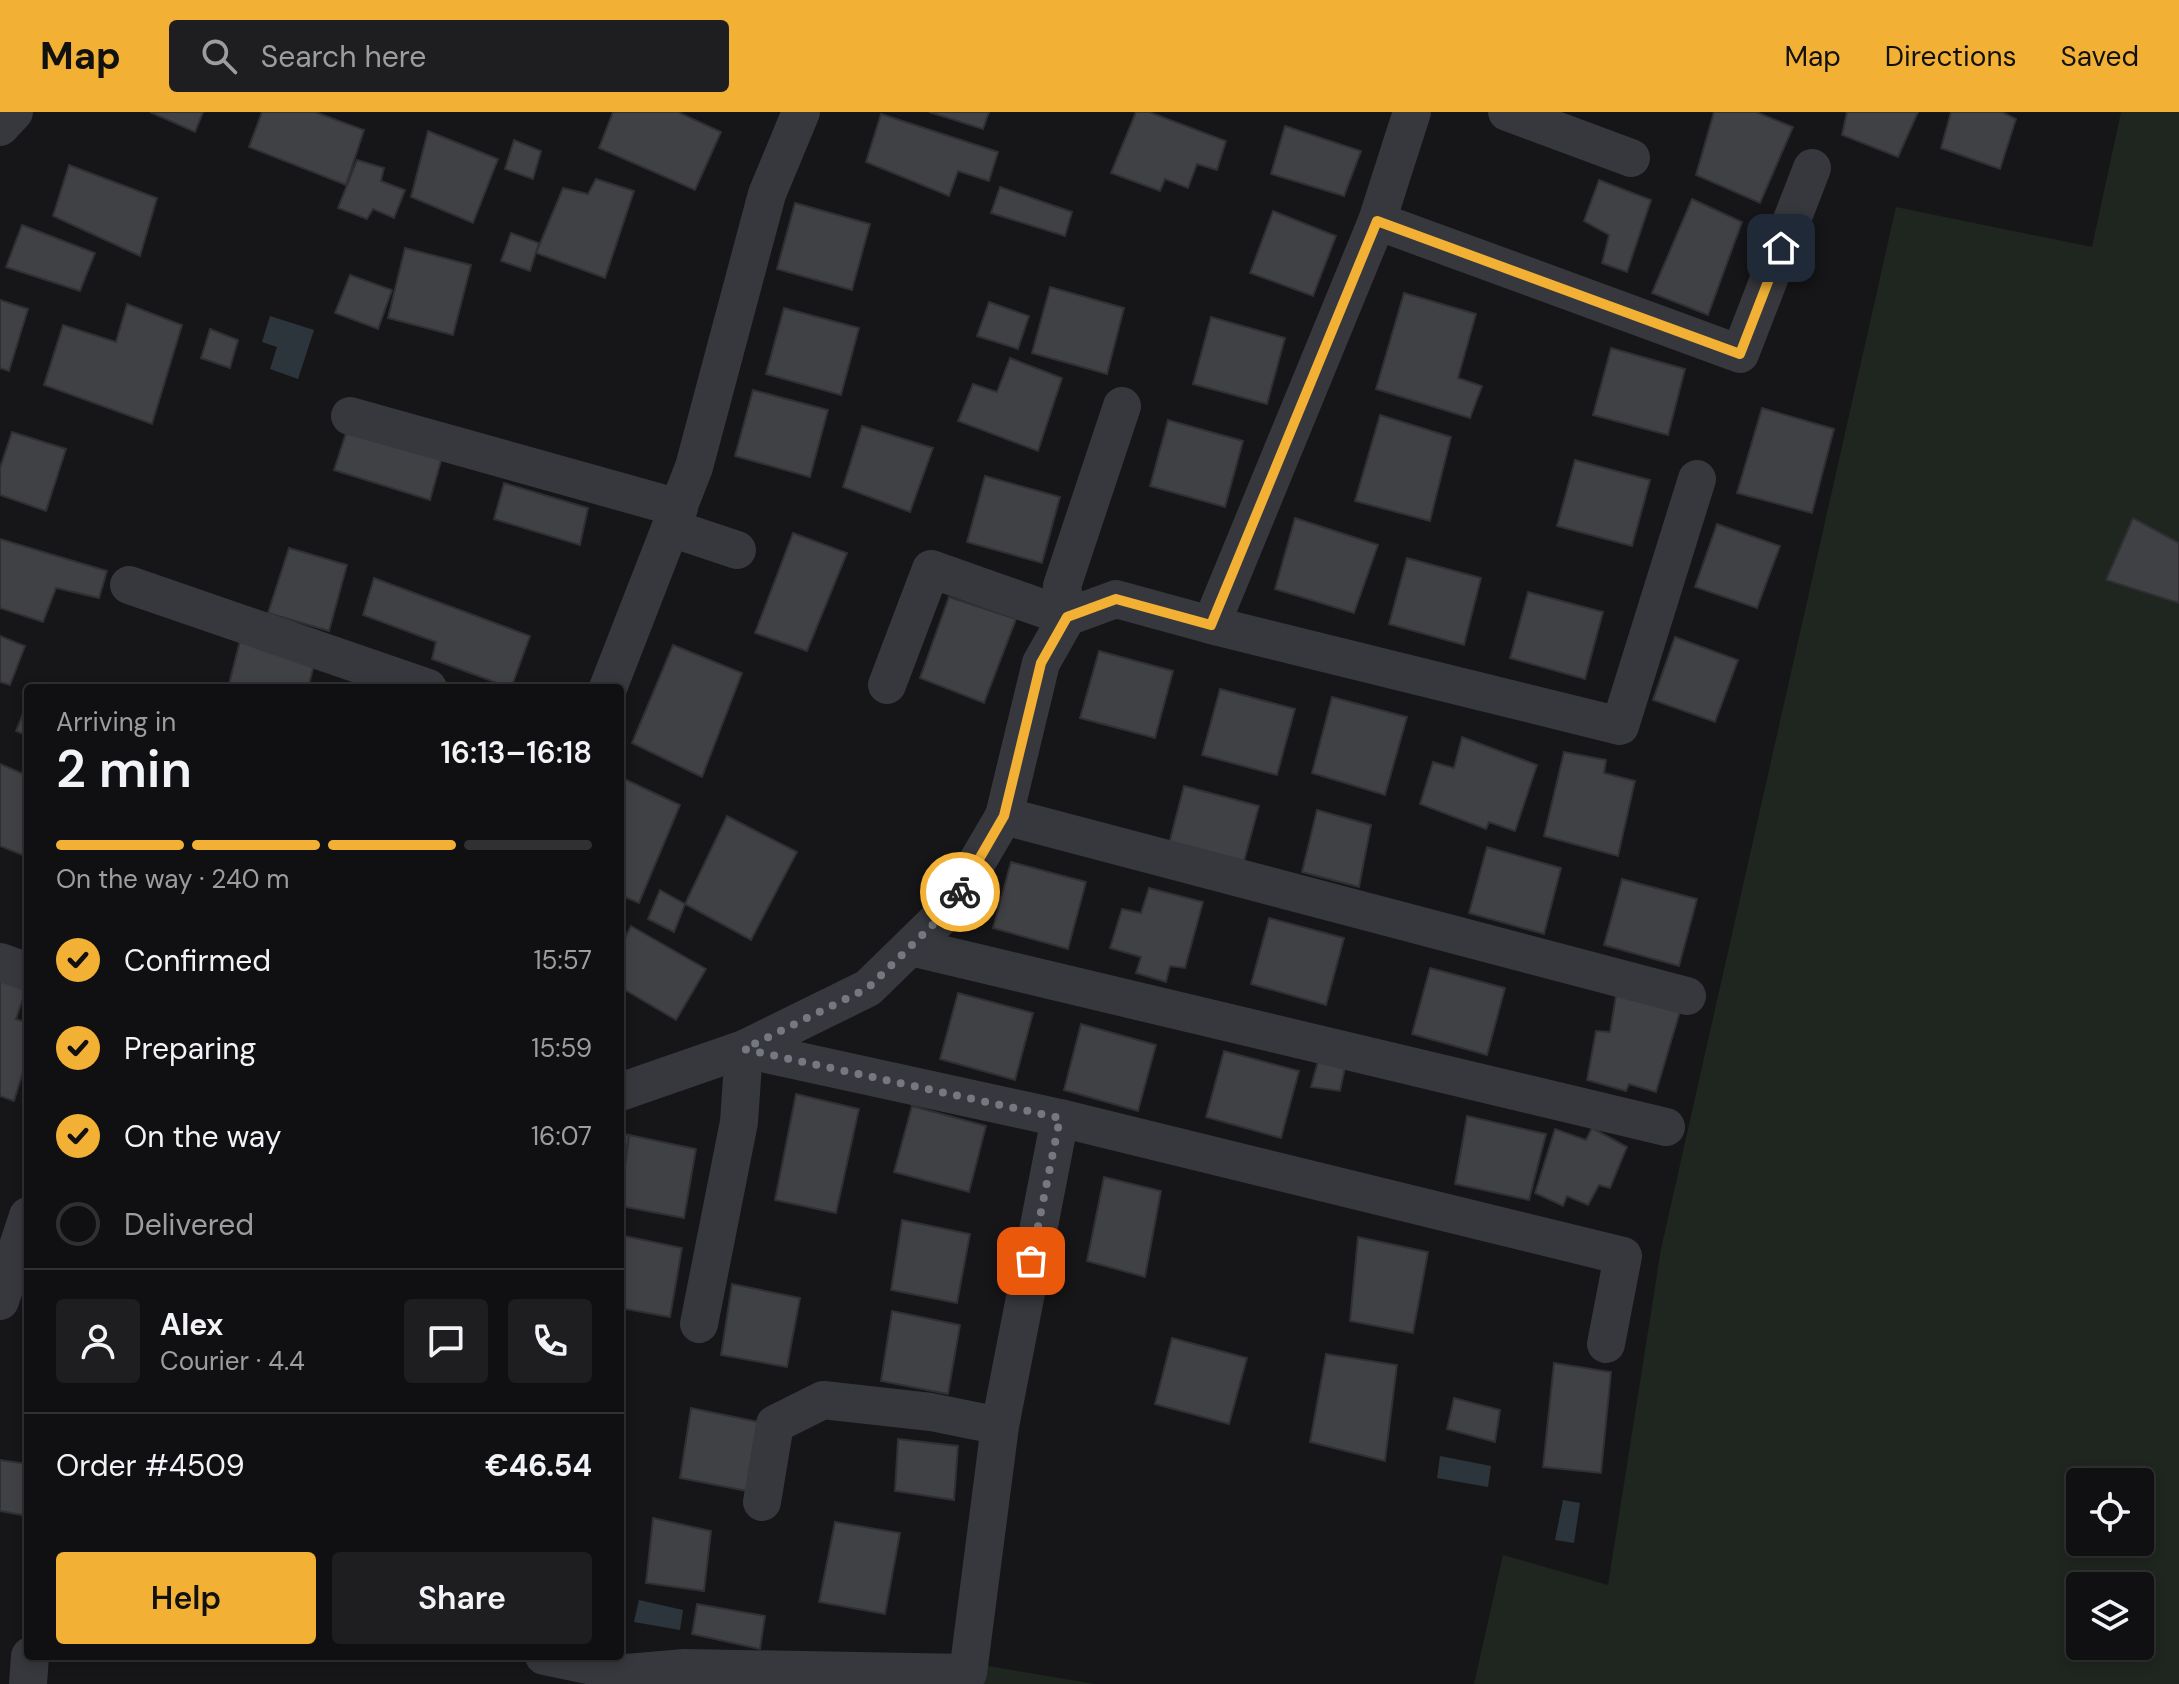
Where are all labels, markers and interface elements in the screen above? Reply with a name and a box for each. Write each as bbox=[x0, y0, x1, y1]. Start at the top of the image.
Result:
search box bbox=[169, 20, 729, 92]
text: Map bbox=[40, 31, 121, 81]
icon: search bbox=[197, 34, 241, 78]
text: Search here bbox=[261, 37, 426, 76]
text: Map bbox=[1784, 38, 1841, 75]
text: Directions bbox=[1885, 38, 2017, 75]
text: Saved bbox=[2061, 38, 2139, 75]
pin bbox=[1747, 214, 1815, 282]
icon: home bbox=[1759, 226, 1803, 270]
text: Arriving in bbox=[56, 705, 176, 739]
text: 16:13–16:18 bbox=[441, 733, 592, 772]
text: 2 min bbox=[56, 735, 192, 803]
courier bbox=[920, 852, 1000, 932]
text: On the way · 240 m bbox=[56, 862, 290, 896]
icon: bike bbox=[938, 870, 982, 914]
icon: check bbox=[56, 938, 100, 982]
text: Confirmed bbox=[124, 941, 271, 980]
text: 15:57 bbox=[533, 943, 592, 977]
icon: check bbox=[56, 1026, 100, 1070]
text: Preparing bbox=[124, 1029, 256, 1068]
text: 15:59 bbox=[531, 1031, 592, 1065]
icon: check bbox=[56, 1114, 100, 1158]
text: On the way bbox=[124, 1117, 281, 1156]
text: 16:07 bbox=[531, 1119, 592, 1153]
text: Delivered bbox=[124, 1205, 254, 1244]
pin bbox=[997, 1227, 1065, 1295]
icon: bag bbox=[1009, 1239, 1053, 1283]
button: person bbox=[56, 1299, 140, 1383]
button: chat bbox=[404, 1299, 488, 1383]
button: phone bbox=[508, 1299, 592, 1383]
text: Alex bbox=[160, 1305, 223, 1344]
text: Courier · 4.4 bbox=[160, 1344, 305, 1378]
text: Order #4509 bbox=[56, 1446, 245, 1485]
text: €46.54 bbox=[485, 1446, 592, 1485]
map controls bbox=[2066, 1468, 2154, 1660]
button: locate bbox=[2066, 1468, 2154, 1556]
button: Help bbox=[56, 1552, 316, 1644]
button: Share bbox=[332, 1552, 592, 1644]
button: layers bbox=[2066, 1572, 2154, 1660]

